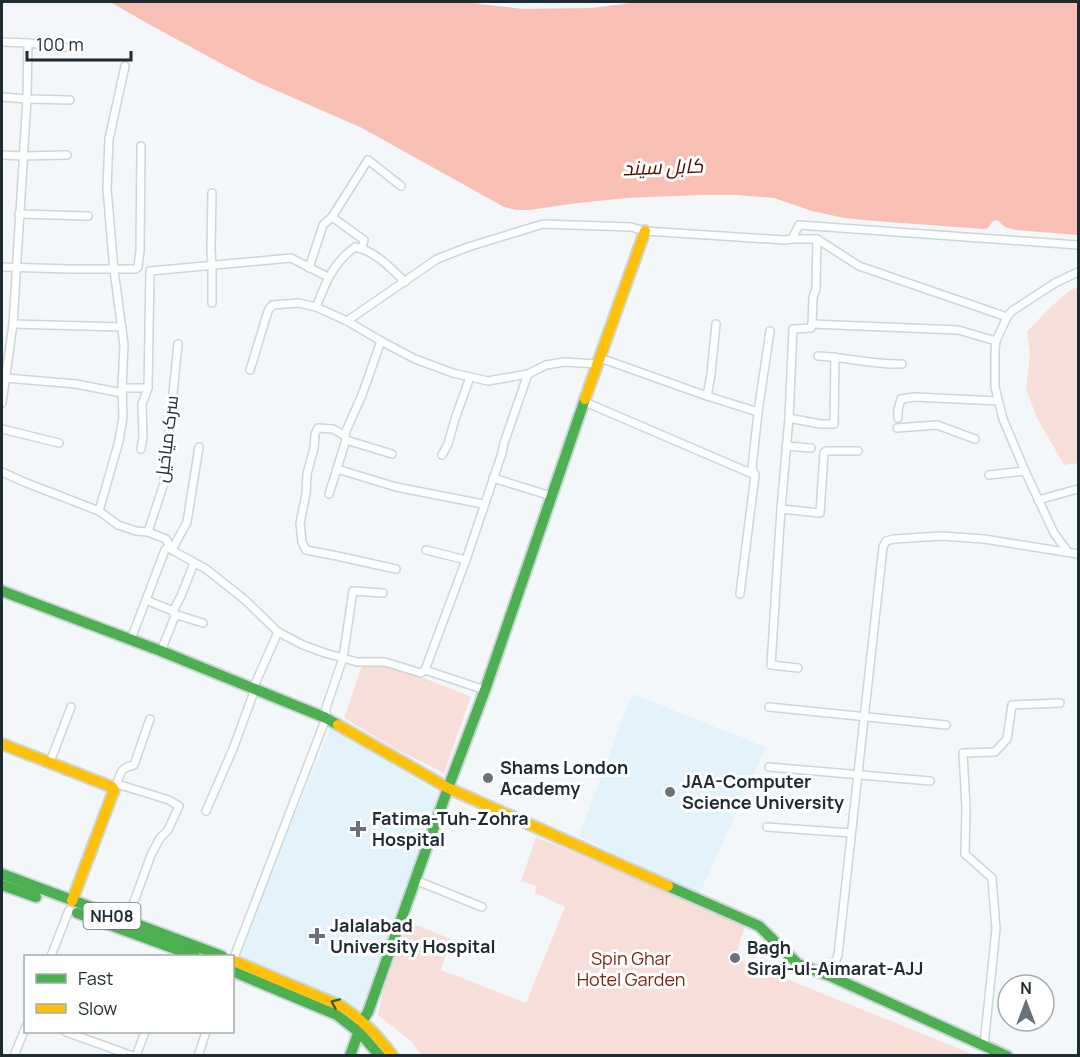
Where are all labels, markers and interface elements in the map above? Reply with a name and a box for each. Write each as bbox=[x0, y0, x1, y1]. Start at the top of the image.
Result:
scale bar bbox=[27, 24, 130, 62]
text: 100 m bbox=[36, 32, 84, 56]
water label: کابل سيند bbox=[622, 152, 704, 181]
street label: سرک میاخیل bbox=[149, 394, 183, 484]
place label: Shams London Academy bbox=[500, 755, 628, 800]
place label: JAA-Computer Science University bbox=[682, 769, 844, 814]
marker: Shams London Academy bbox=[481, 771, 495, 785]
marker: JAA-Computer Science University bbox=[663, 785, 677, 799]
place label: Fatima-Tuh-Zohra Hospital bbox=[372, 806, 529, 851]
marker: Fatima-Tuh-Zohra Hospital bbox=[349, 820, 367, 838]
road number: NH08 bbox=[84, 903, 140, 929]
place label: Jalalabad University Hospital bbox=[330, 913, 496, 958]
marker: Jalalabad University Hospital bbox=[308, 927, 326, 945]
place label: Bagh Siraj-ul-Aimarat-AJJ bbox=[747, 935, 924, 980]
park label: Spin Ghar Hotel Garden bbox=[577, 946, 685, 991]
marker: Bagh Siraj-ul-Aimarat-AJJ bbox=[728, 951, 742, 965]
legend bbox=[24, 955, 234, 1033]
text: Fast bbox=[78, 966, 113, 990]
north arrow bbox=[996, 973, 1056, 1033]
text: N bbox=[1020, 977, 1032, 999]
text: Slow bbox=[78, 996, 118, 1020]
one-way arrow bbox=[330, 998, 341, 1010]

